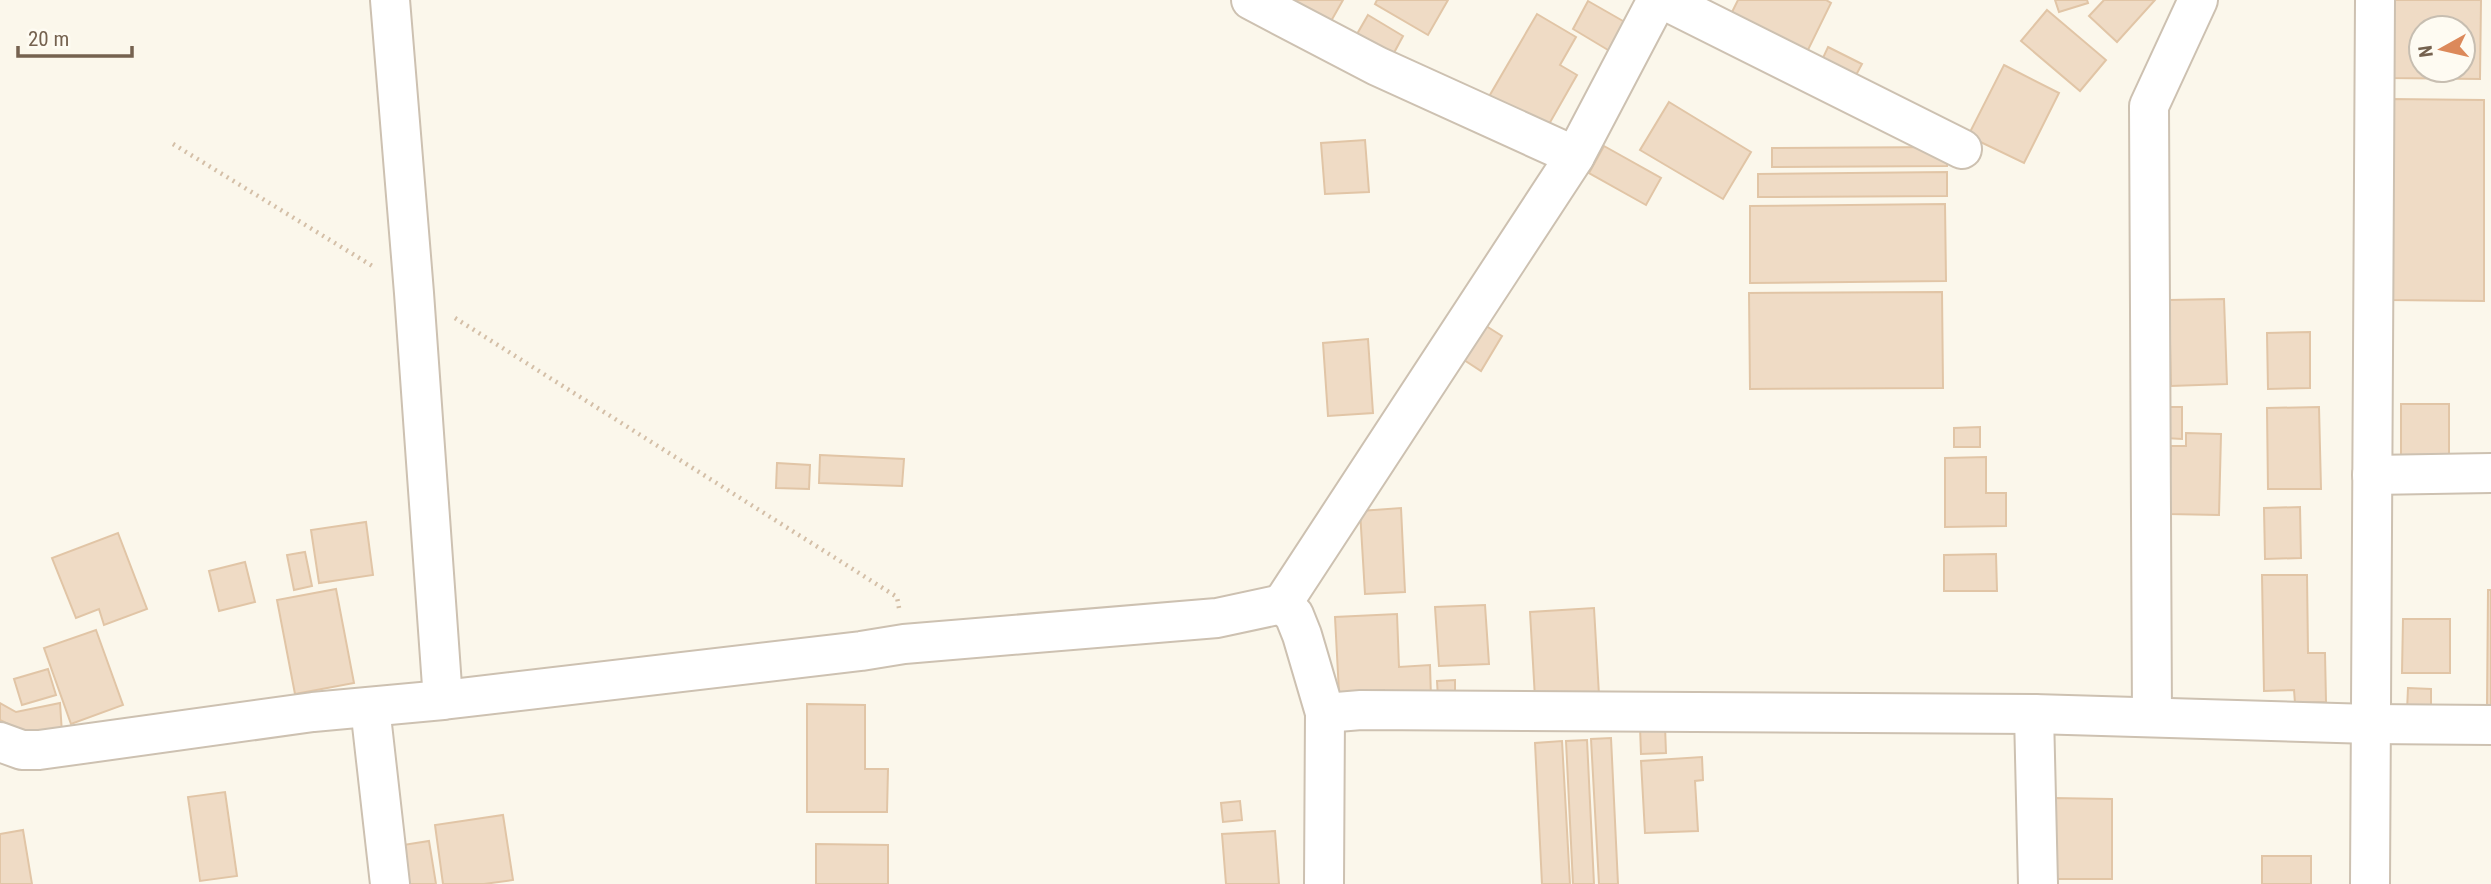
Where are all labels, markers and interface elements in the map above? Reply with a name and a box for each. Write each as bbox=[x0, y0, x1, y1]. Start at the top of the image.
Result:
scale bar bbox=[18, 14, 131, 58]
north arrow bbox=[2407, 14, 2477, 84]
text: 20 m bbox=[28, 27, 69, 51]
text: N bbox=[2413, 44, 2438, 59]

